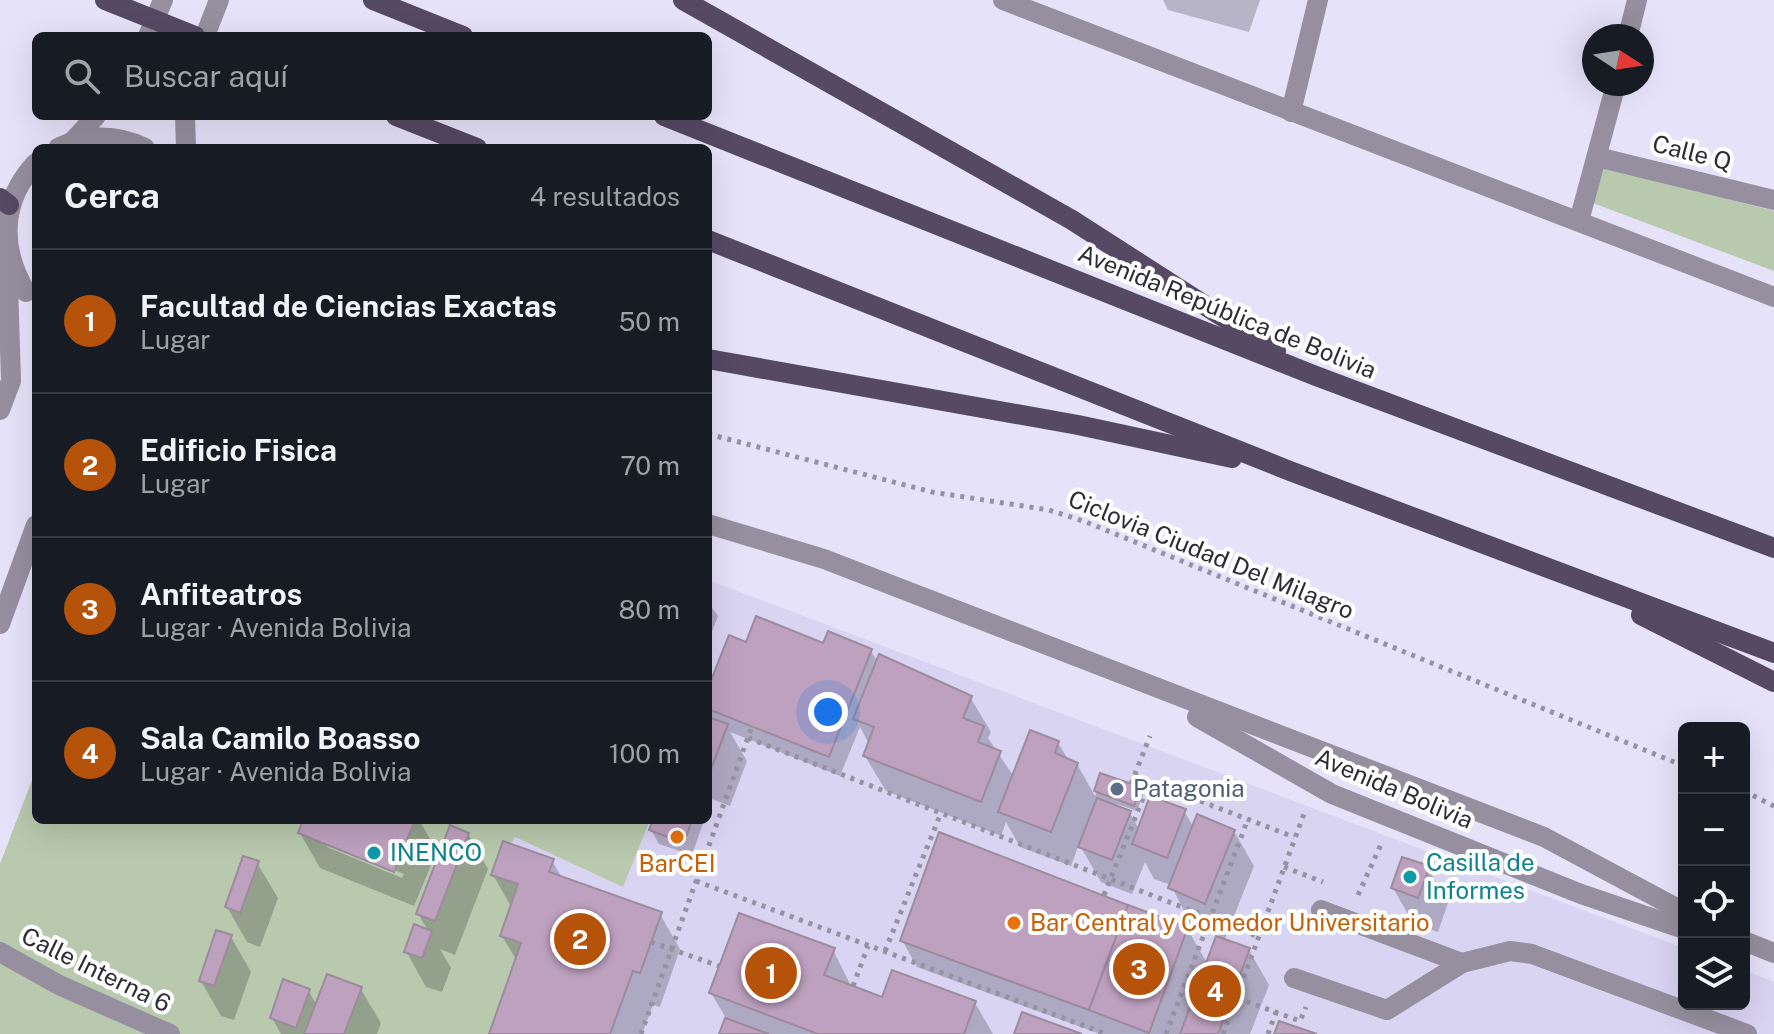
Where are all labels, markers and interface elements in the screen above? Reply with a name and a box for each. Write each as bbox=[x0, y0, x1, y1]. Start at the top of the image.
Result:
north arrow bbox=[1582, 24, 1654, 96]
search box bbox=[32, 32, 712, 120]
icon: search bbox=[60, 54, 104, 98]
text: Buscar aquí bbox=[124, 58, 288, 94]
street label: Calle Q bbox=[1650, 129, 1735, 175]
text: Cerca bbox=[64, 176, 160, 216]
text: 4 resultados bbox=[530, 181, 680, 212]
street label: Avenida República de Bolivia bbox=[1074, 238, 1380, 384]
text: Facultad de Ciencias Exactas bbox=[140, 288, 557, 324]
text: 1 bbox=[84, 306, 96, 337]
text: 50 m bbox=[619, 306, 680, 337]
text: Lugar bbox=[140, 324, 210, 355]
text: Edificio Fisica bbox=[140, 432, 337, 468]
text: 2 bbox=[82, 450, 98, 481]
text: 70 m bbox=[620, 450, 680, 481]
text: Lugar bbox=[140, 468, 210, 499]
street label: Ciclovia Ciudad Del Milagro bbox=[1065, 484, 1358, 624]
text: Anfiteatros bbox=[140, 576, 302, 612]
text: 3 bbox=[81, 594, 99, 625]
text: 80 m bbox=[619, 594, 680, 625]
text: Lugar · Avenida Bolivia bbox=[140, 612, 411, 643]
your location bbox=[808, 692, 848, 732]
text: Sala Camilo Boasso bbox=[140, 720, 421, 756]
map controls bbox=[1678, 722, 1750, 1010]
button: + bbox=[1678, 722, 1750, 794]
text: 4 bbox=[81, 738, 99, 769]
text: 100 m bbox=[609, 738, 680, 769]
street label: Avenida Bolivia bbox=[1311, 742, 1477, 834]
text: Lugar · Avenida Bolivia bbox=[140, 756, 411, 787]
place label: Patagonia bbox=[1133, 774, 1245, 802]
marker: Patagonia bbox=[1108, 780, 1126, 798]
button: − bbox=[1678, 794, 1750, 866]
marker: BarCEI bbox=[668, 828, 686, 846]
place label: INENCO bbox=[390, 838, 482, 866]
marker: INENCO bbox=[365, 844, 383, 862]
place label: Casilla de Informes bbox=[1426, 848, 1535, 904]
place label: BarCEI bbox=[638, 849, 716, 877]
button: locate bbox=[1678, 866, 1750, 938]
marker: Casilla de Informes bbox=[1401, 868, 1419, 886]
place label: Bar Central y Comedor Universitario bbox=[1030, 908, 1429, 936]
pin: 2 bbox=[554, 909, 606, 969]
marker: Bar Central y Comedor Universitario bbox=[1005, 914, 1023, 932]
street label: Calle Interna 6 bbox=[17, 921, 176, 1017]
button: layers bbox=[1678, 938, 1750, 1010]
pin: 3 bbox=[1113, 939, 1165, 999]
pin: 1 bbox=[745, 943, 797, 1003]
pin: 4 bbox=[1189, 961, 1241, 1021]

